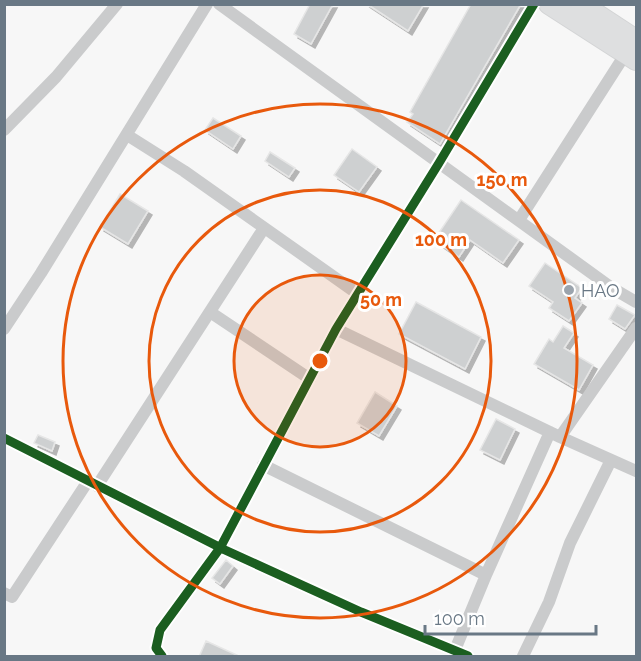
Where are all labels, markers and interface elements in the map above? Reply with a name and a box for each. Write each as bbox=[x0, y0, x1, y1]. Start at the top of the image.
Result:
text: 150 m bbox=[477, 169, 528, 190]
text: 100 m bbox=[415, 229, 467, 250]
place label: HAO bbox=[581, 280, 620, 301]
marker: HAO bbox=[562, 283, 576, 297]
text: 50 m bbox=[360, 289, 402, 310]
centre of rings bbox=[310, 351, 330, 371]
scale bar bbox=[425, 598, 596, 636]
text: 100 m bbox=[434, 608, 485, 629]

